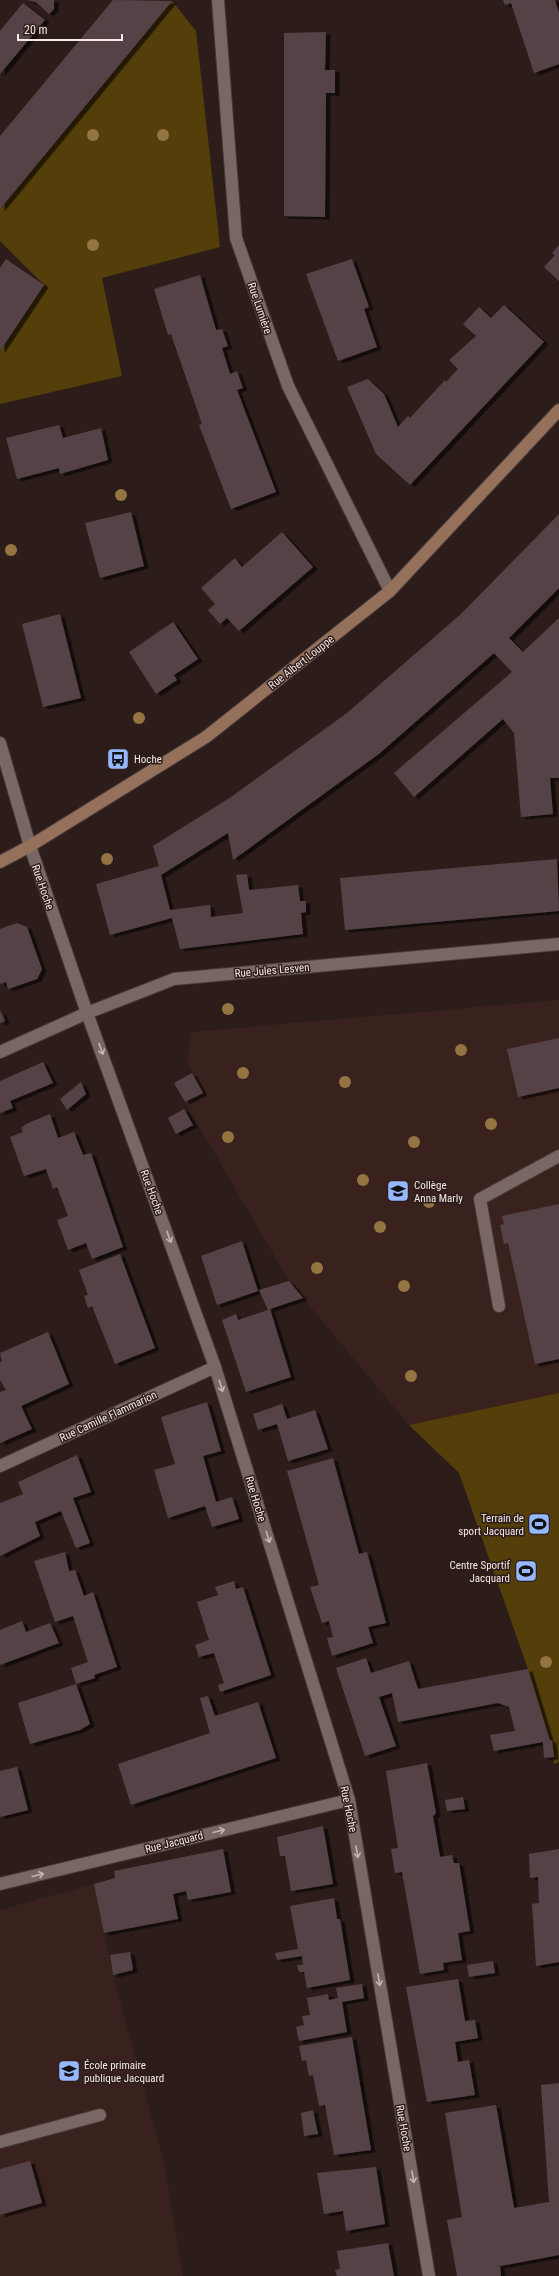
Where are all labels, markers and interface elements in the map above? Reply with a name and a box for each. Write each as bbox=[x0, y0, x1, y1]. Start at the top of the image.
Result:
scale bar bbox=[18, 16, 122, 42]
text: 20 m bbox=[24, 23, 48, 37]
street label: Rue Lumière bbox=[245, 281, 274, 336]
street label: Rue Albert Louppe bbox=[266, 633, 337, 692]
bus stop icon: Hoche bbox=[105, 746, 131, 772]
place label: Hoche bbox=[134, 753, 162, 766]
street label: Rue Hoche bbox=[29, 863, 56, 911]
street label: Rue Jules Lesven bbox=[234, 961, 310, 980]
one-way arrow bbox=[98, 1043, 106, 1055]
street label: Rue Hoche bbox=[137, 1168, 166, 1216]
school or university icon: Collège Anna Marly bbox=[385, 1178, 411, 1204]
place label: Collège Anna Marly bbox=[414, 1179, 463, 1205]
one-way arrow bbox=[165, 1231, 173, 1243]
one-way arrow bbox=[218, 1380, 225, 1393]
street label: Rue Camille Flammarion bbox=[58, 1388, 159, 1445]
street label: Rue Hoche bbox=[242, 1475, 269, 1523]
sports icon: Terrain de sport Jacquard bbox=[526, 1511, 552, 1537]
place label: Terrain de sport Jacquard bbox=[458, 1512, 524, 1538]
one-way arrow bbox=[265, 1531, 272, 1544]
sports icon: Centre Sportif Jacquard bbox=[513, 1558, 539, 1584]
place label: Centre Sportif Jacquard bbox=[450, 1559, 511, 1585]
street label: Rue Hoche bbox=[337, 1785, 360, 1833]
one-way arrow bbox=[212, 1827, 225, 1834]
street label: Rue Jacquard bbox=[144, 1829, 204, 1856]
one-way arrow bbox=[354, 1845, 362, 1858]
one-way arrow bbox=[31, 1870, 44, 1878]
one-way arrow bbox=[375, 1973, 383, 1986]
school or university icon: École primaire publique Jacquard bbox=[56, 2058, 82, 2084]
place label: École primaire publique Jacquard bbox=[84, 2059, 164, 2085]
street label: Rue Hoche bbox=[393, 2104, 414, 2152]
one-way arrow bbox=[409, 2170, 417, 2183]

